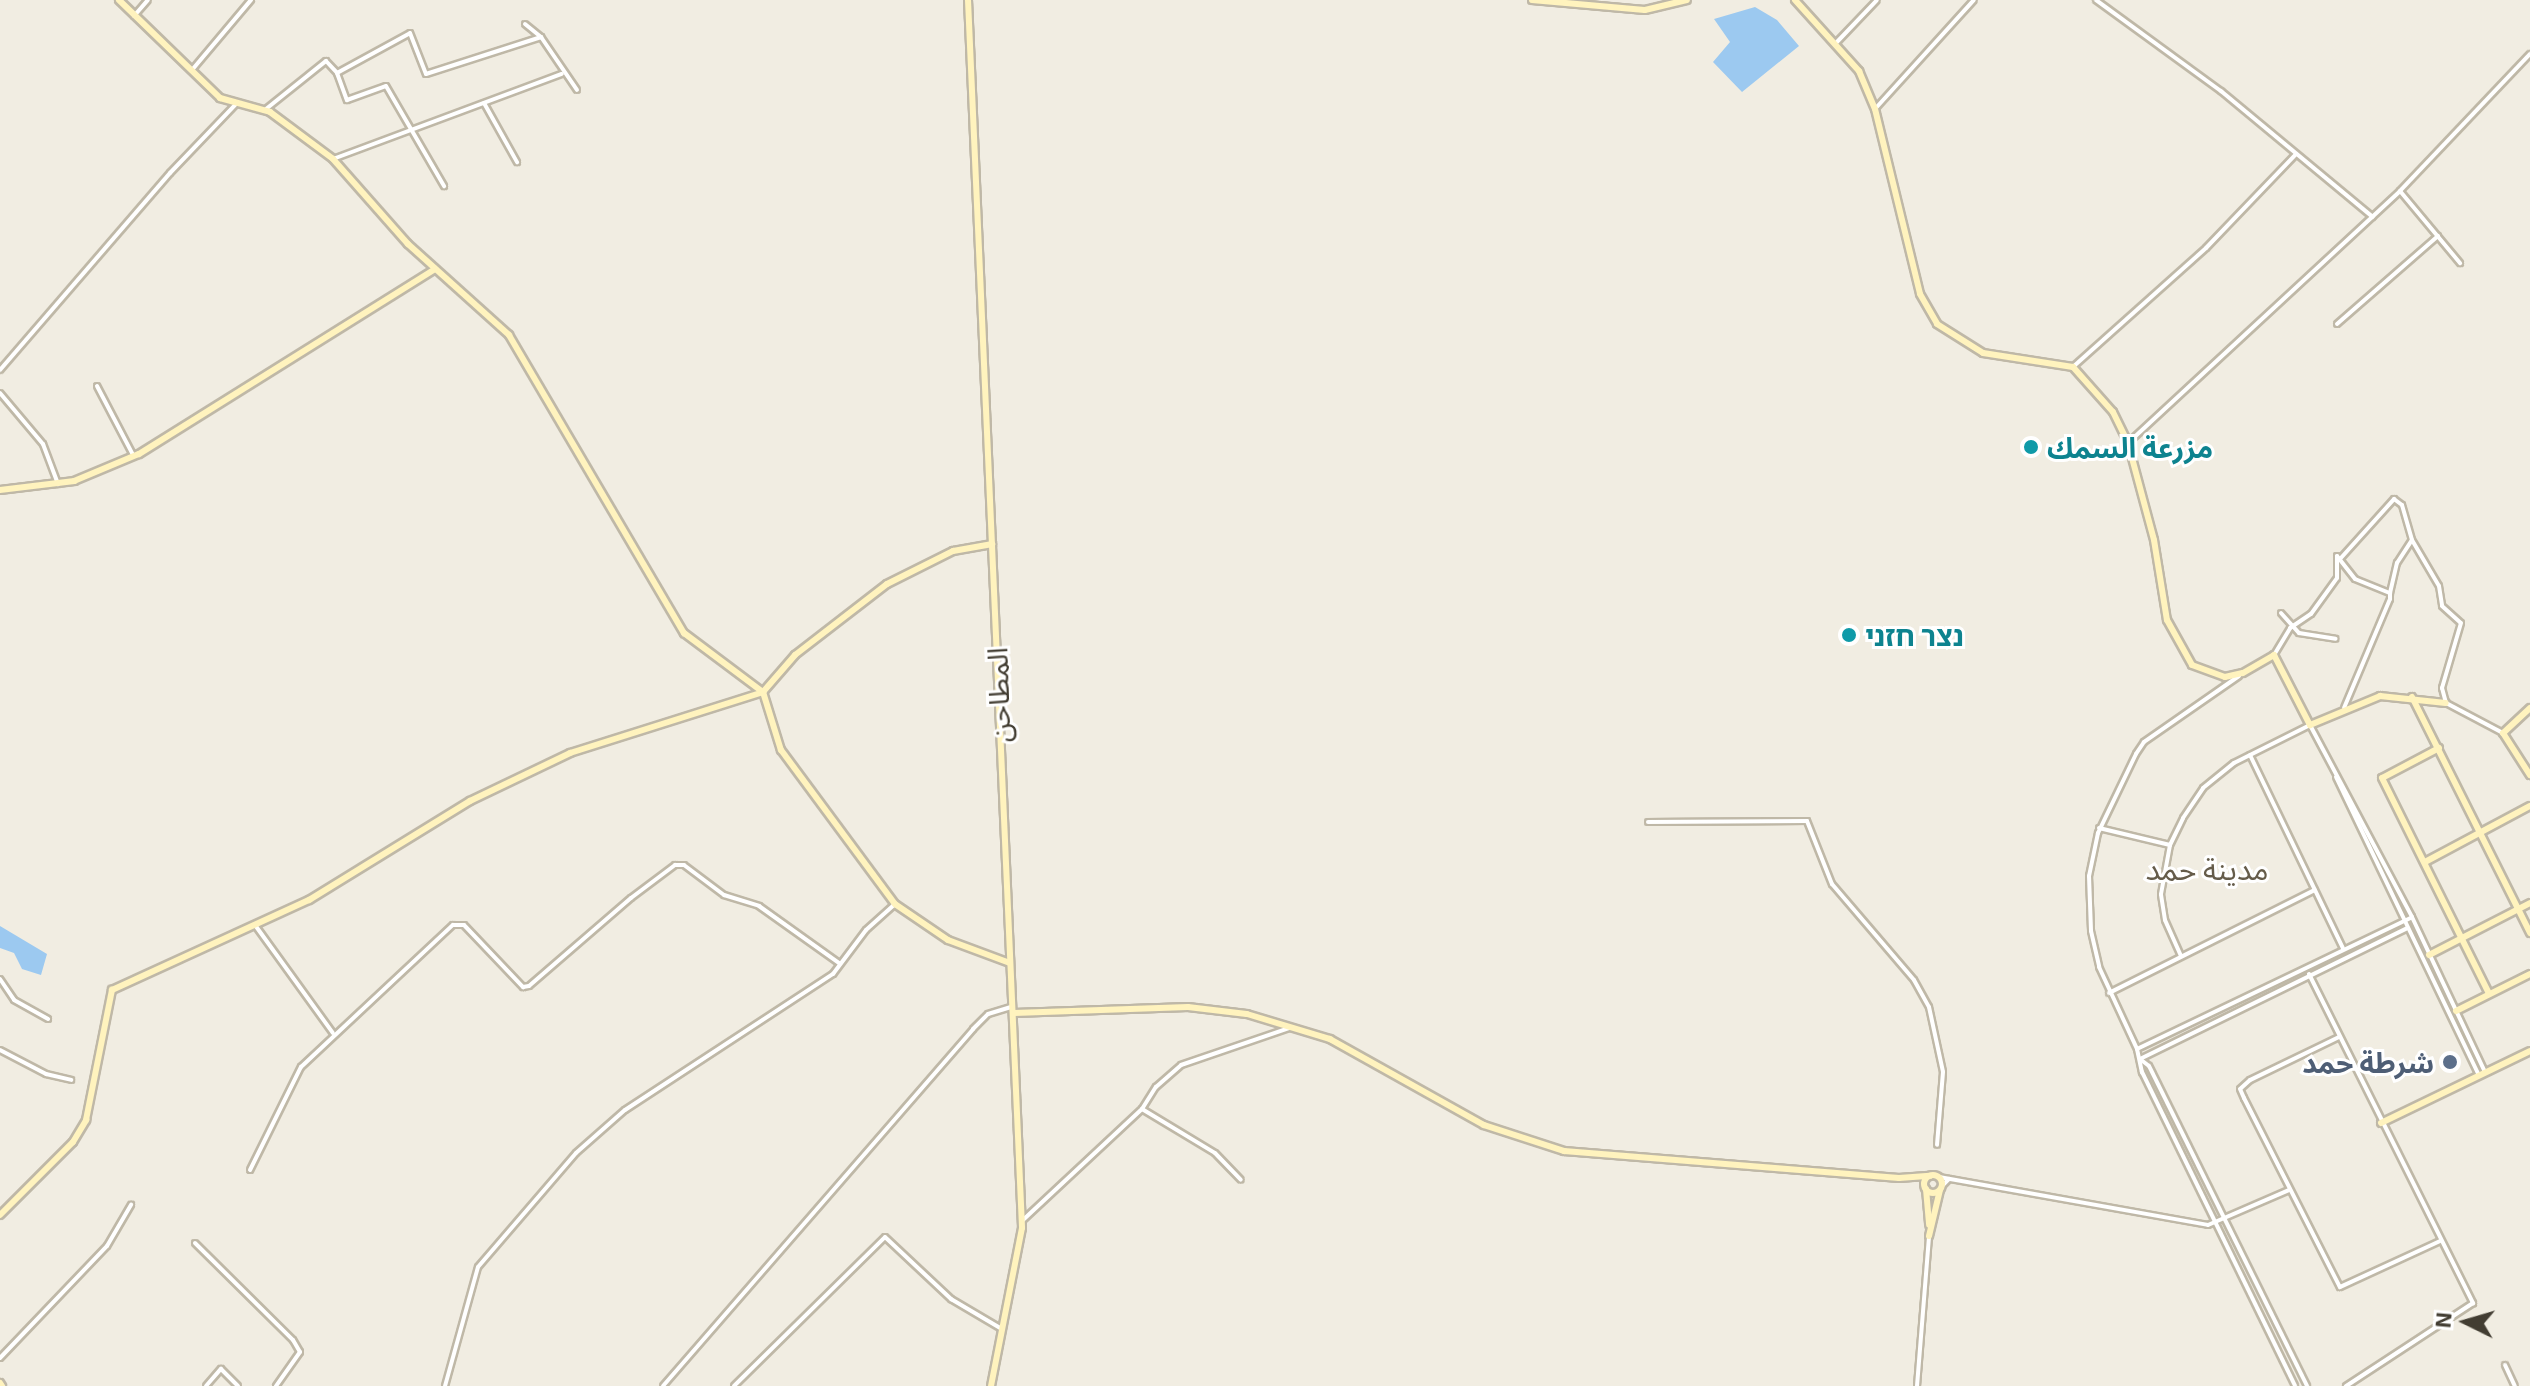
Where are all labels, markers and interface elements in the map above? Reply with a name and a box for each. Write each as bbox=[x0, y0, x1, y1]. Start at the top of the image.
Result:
place label: مزرعة السمك bbox=[2047, 430, 2213, 464]
marker: مزرعة السمك bbox=[2022, 438, 2040, 456]
place label: נצר חזני bbox=[1865, 618, 1964, 652]
marker: נצר חזני bbox=[1840, 626, 1858, 644]
street label: المطاحن bbox=[980, 647, 1016, 743]
district label: مدينة حمد bbox=[2145, 850, 2269, 886]
place label: شرطة حمد bbox=[2302, 1045, 2434, 1079]
marker: شرطة حمد bbox=[2441, 1053, 2459, 1071]
north arrow bbox=[2426, 1282, 2506, 1362]
text: N bbox=[2428, 1311, 2456, 1329]

